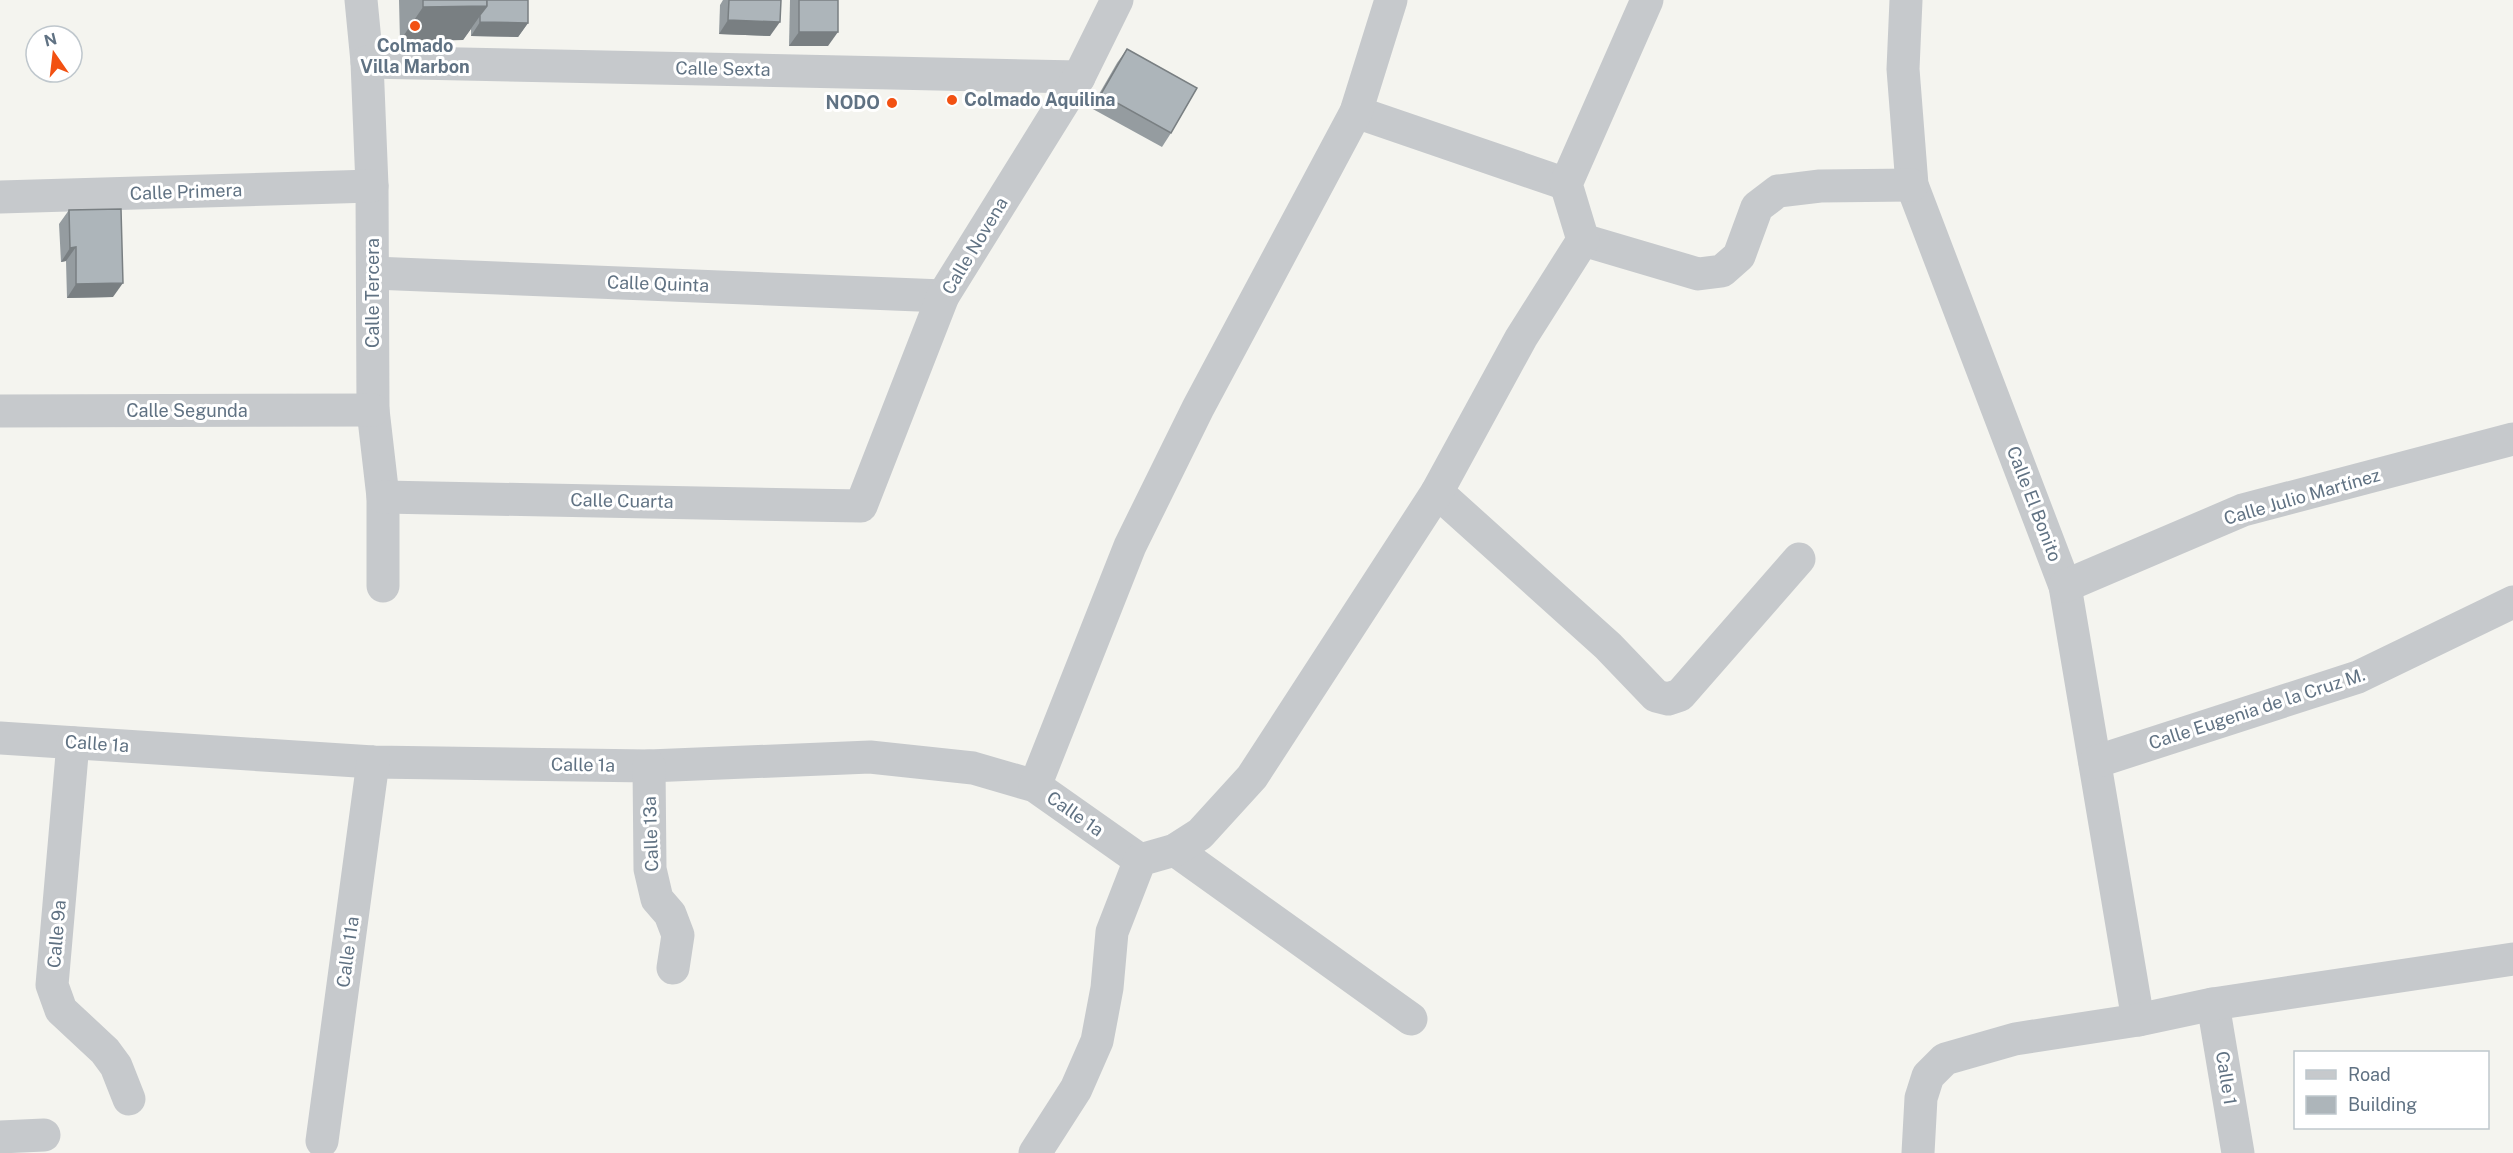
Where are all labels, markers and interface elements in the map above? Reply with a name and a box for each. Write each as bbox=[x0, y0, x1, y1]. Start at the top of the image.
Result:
marker: Colmado Villa Marbon bbox=[408, 19, 422, 33]
north arrow bbox=[24, 24, 84, 84]
text: N bbox=[42, 29, 59, 51]
place label: Colmado Villa Marbon bbox=[360, 35, 470, 77]
street label: Calle Sexta bbox=[675, 57, 771, 80]
place label: Colmado Aquilina bbox=[964, 89, 1116, 110]
place label: NODO bbox=[826, 92, 880, 113]
marker: Colmado Aquilina bbox=[945, 93, 959, 107]
marker: NODO bbox=[885, 96, 899, 110]
street label: Calle Primera bbox=[129, 179, 243, 204]
street label: Calle Novena bbox=[937, 193, 1012, 298]
street label: Calle Tercera bbox=[362, 238, 383, 348]
street label: Calle Quinta bbox=[607, 271, 710, 296]
street label: Calle Segunda bbox=[126, 400, 248, 421]
street label: Calle El Bonito bbox=[2003, 443, 2066, 564]
street label: Calle Julio Martínez bbox=[2221, 464, 2383, 529]
street label: Calle Cuarta bbox=[570, 489, 674, 512]
street label: Calle Eugenia de la Cruz M. bbox=[2146, 664, 2368, 753]
street label: Calle 1a bbox=[64, 731, 130, 756]
street label: Calle 1a bbox=[551, 753, 615, 776]
street label: Calle 1a bbox=[1043, 787, 1108, 841]
street label: Calle 13a bbox=[639, 796, 662, 872]
street label: Calle 9a bbox=[43, 899, 70, 969]
street label: Calle 11a bbox=[332, 915, 363, 989]
street label: Calle 1 bbox=[2212, 1050, 2241, 1106]
legend bbox=[2294, 1051, 2489, 1129]
text: Road bbox=[2348, 1064, 2391, 1085]
text: Building bbox=[2348, 1094, 2417, 1115]

